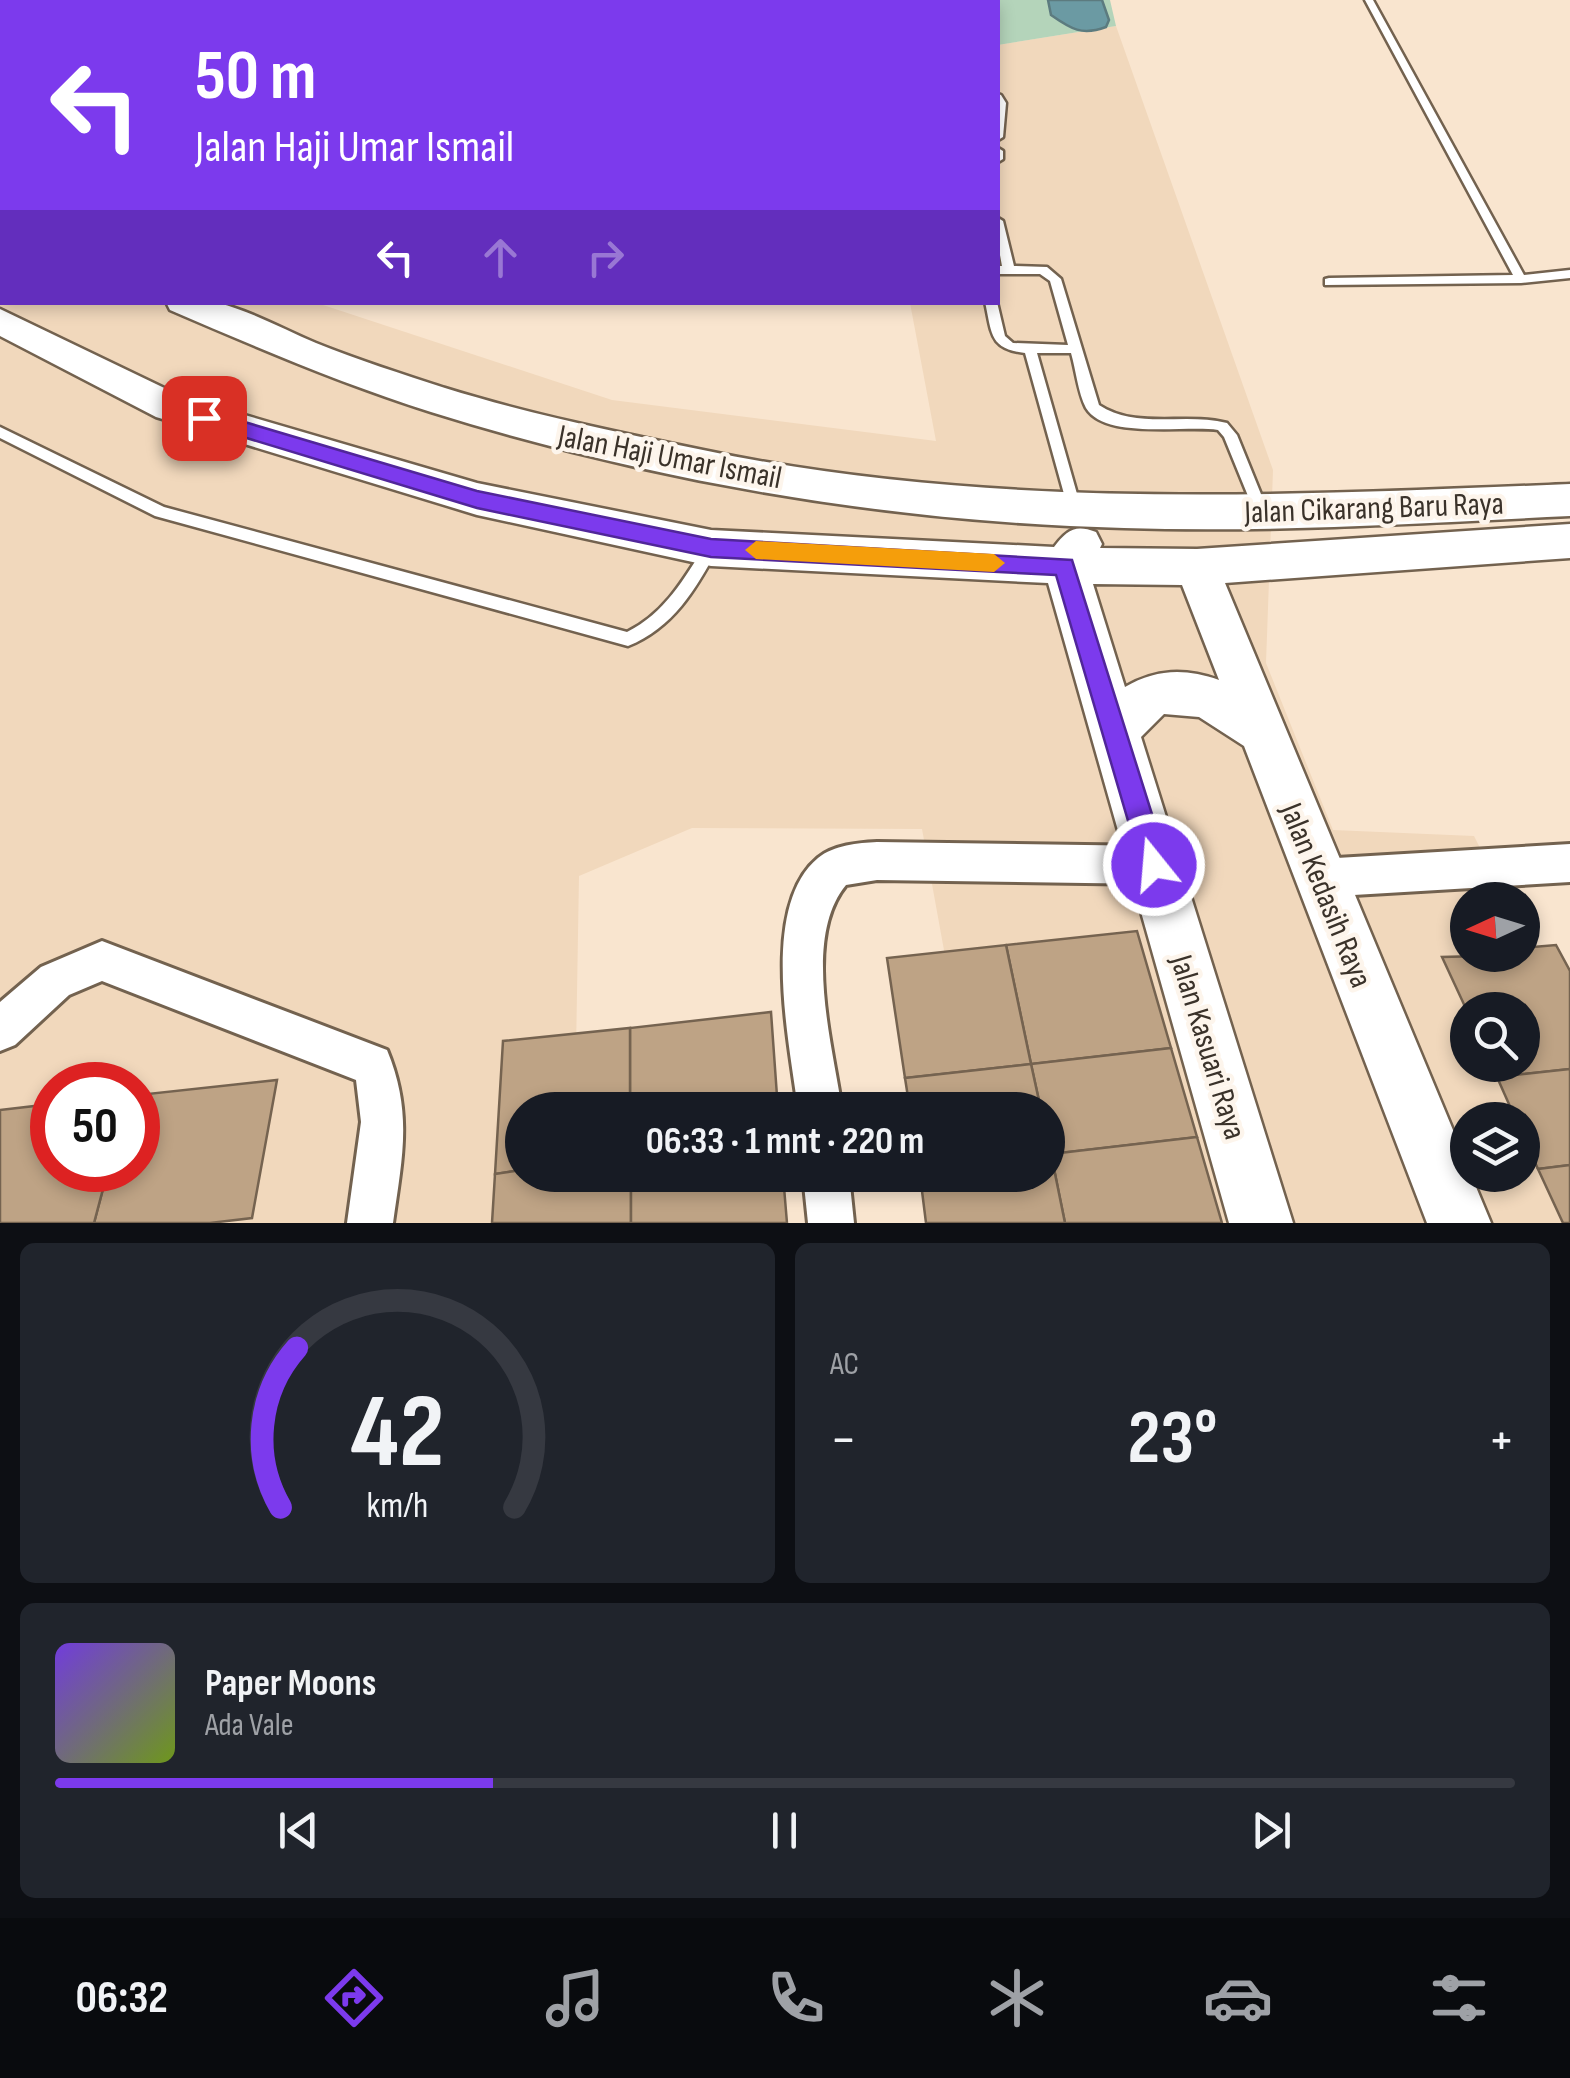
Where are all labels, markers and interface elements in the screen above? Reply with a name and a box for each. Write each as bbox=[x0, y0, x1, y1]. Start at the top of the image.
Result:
text: 50 m bbox=[195, 35, 316, 119]
icon: left bbox=[30, 40, 160, 170]
text: Jalan Haji Umar Ismail bbox=[195, 120, 514, 175]
icon: left bbox=[368, 230, 423, 285]
icon: ahead bbox=[473, 230, 528, 285]
icon: right bbox=[578, 230, 633, 285]
pin bbox=[162, 376, 247, 461]
icon: arrive bbox=[177, 391, 232, 446]
street label: Jalan Haji Umar Ismail bbox=[554, 416, 785, 498]
street label: Jalan Cikarang Baru Raya bbox=[1243, 484, 1504, 533]
street label: Jalan Kedasih Raya bbox=[1271, 797, 1380, 993]
position arrow bbox=[1102, 813, 1206, 917]
north arrow bbox=[1450, 882, 1540, 972]
map controls bbox=[1450, 882, 1540, 1192]
street label: Jalan Kasuari Raya bbox=[1161, 950, 1254, 1144]
button: search bbox=[1450, 992, 1540, 1082]
speed limit sign: 50 bbox=[30, 1062, 160, 1192]
button: layers bbox=[1450, 1102, 1540, 1192]
text: 06:33 · 1 mnt · 220 m bbox=[646, 1119, 924, 1164]
text: AC bbox=[830, 1345, 859, 1384]
text: 42 bbox=[350, 1371, 445, 1496]
text: 23° bbox=[1127, 1394, 1218, 1485]
text: − bbox=[830, 1407, 857, 1474]
text: + bbox=[1488, 1407, 1515, 1474]
text: km/h bbox=[367, 1485, 428, 1528]
text: Paper Moons bbox=[205, 1661, 376, 1706]
text: Ada Vale bbox=[205, 1706, 294, 1745]
icon: previous bbox=[271, 1803, 326, 1858]
icon: pause bbox=[757, 1803, 812, 1858]
icon: next bbox=[1244, 1803, 1299, 1858]
icon: directions bbox=[319, 1963, 389, 2033]
icon: music bbox=[540, 1963, 610, 2033]
icon: phone bbox=[761, 1963, 831, 2033]
icon: climate bbox=[982, 1963, 1052, 2033]
icon: car bbox=[1203, 1963, 1273, 2033]
icon: filters bbox=[1424, 1963, 1494, 2033]
text: 06:32 bbox=[76, 1971, 168, 2026]

